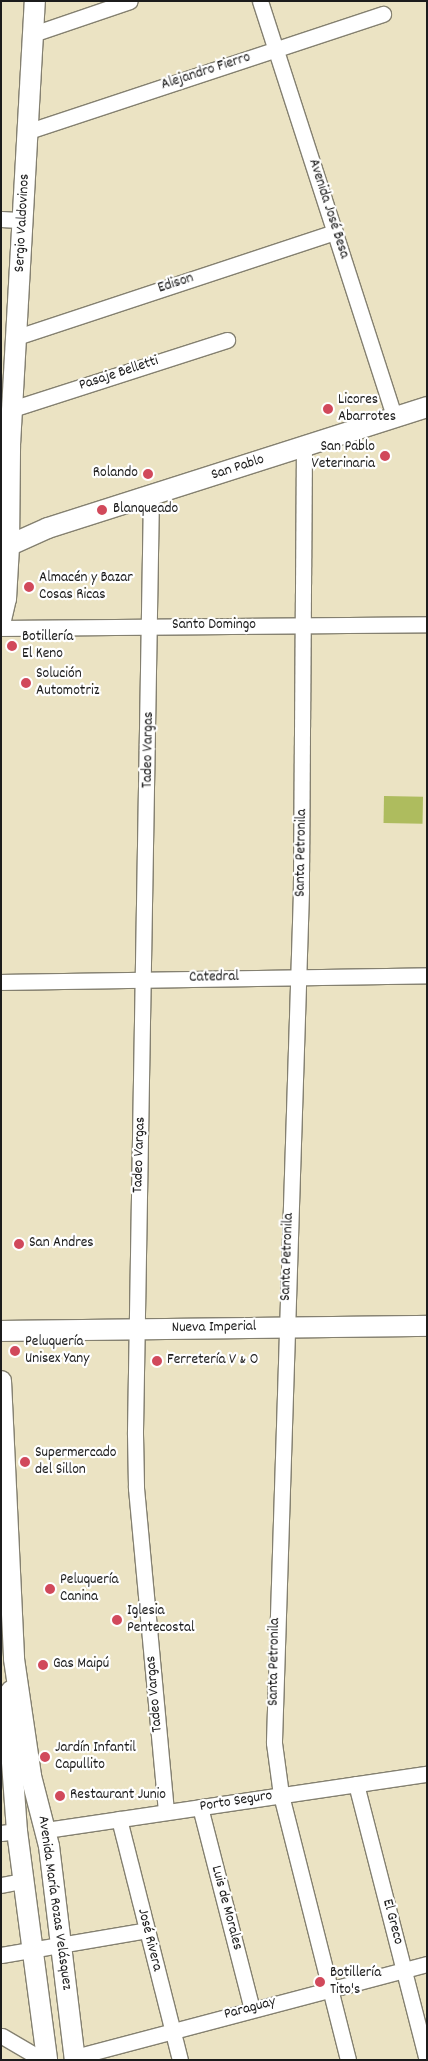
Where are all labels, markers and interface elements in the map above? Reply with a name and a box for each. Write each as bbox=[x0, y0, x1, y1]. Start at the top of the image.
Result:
street label: Alejandro Fierro bbox=[159, 49, 253, 95]
street label: Avenida José Besa bbox=[303, 157, 353, 261]
street label: Sergio Valdovinos bbox=[11, 173, 35, 273]
street label: Edison bbox=[156, 270, 196, 298]
street label: Pasaje Belletti bbox=[77, 353, 161, 395]
place label: Licores Abarrotes bbox=[338, 391, 396, 426]
marker: Licores Abarrotes bbox=[322, 403, 334, 415]
place label: San Pablo Veterinaria bbox=[311, 438, 375, 473]
marker: San Pablo Veterinaria bbox=[379, 450, 391, 462]
street label: San Pablo bbox=[209, 451, 267, 485]
place label: Rolando bbox=[93, 465, 138, 483]
marker: Rolando bbox=[142, 468, 154, 480]
place label: Blanqueado bbox=[113, 501, 178, 519]
marker: Blanqueado bbox=[95, 503, 109, 517]
place label: Almacén y Bazar Cosas Ricas bbox=[39, 569, 133, 604]
marker: Almacén y Bazar Cosas Ricas bbox=[23, 581, 35, 593]
street label: Santo Domingo bbox=[172, 617, 256, 635]
place label: Botillería El Keno bbox=[22, 628, 73, 663]
marker: Botillería El Keno bbox=[6, 640, 18, 652]
place label: Solución Automotriz bbox=[36, 665, 99, 700]
marker: Solución Automotriz bbox=[20, 677, 32, 689]
street label: Tadeo Vargas bbox=[139, 712, 159, 788]
street label: Santa Petronila bbox=[292, 809, 312, 897]
street label: Catedral bbox=[189, 969, 239, 987]
street label: Tadeo Vargas bbox=[130, 1116, 150, 1194]
street label: Santa Petronila bbox=[277, 1213, 299, 1301]
place label: San Andres bbox=[29, 1235, 94, 1253]
marker: San Andres bbox=[13, 1238, 25, 1250]
street label: Nueva Imperial bbox=[172, 1318, 256, 1338]
place label: Peluquería Unisex Yany bbox=[25, 1333, 89, 1368]
marker: Peluquería Unisex Yany bbox=[9, 1345, 21, 1357]
place label: Ferretería V & O bbox=[167, 1352, 258, 1370]
marker: Ferretería V & O bbox=[151, 1355, 163, 1367]
place label: Supermercado del Sillon bbox=[35, 1444, 116, 1479]
marker: Supermercado del Sillon bbox=[19, 1456, 31, 1468]
place label: Peluquería Canina bbox=[60, 1571, 119, 1606]
marker: Peluquería Canina bbox=[44, 1583, 56, 1595]
place label: Iglesia Pentecostal bbox=[127, 1602, 195, 1637]
marker: Iglesia Pentecostal bbox=[111, 1614, 123, 1626]
street label: Santa Petronila bbox=[265, 1618, 285, 1706]
street label: Tadeo Vargas bbox=[143, 1655, 167, 1733]
place label: Gas Maipú bbox=[53, 1656, 109, 1674]
marker: Gas Maipú bbox=[37, 1659, 49, 1671]
place label: Jardín Infantil Capullito bbox=[55, 1739, 136, 1774]
marker: Jardín Infantil Capullito bbox=[39, 1751, 51, 1763]
place label: Restaurant Junio bbox=[70, 1787, 166, 1805]
street label: Porto Seguro bbox=[198, 1787, 274, 1817]
marker: Restaurant Junio bbox=[54, 1790, 66, 1802]
street label: Avenida María Rozas Velásquez bbox=[33, 1815, 75, 1991]
street label: Luis de Morales bbox=[206, 1864, 246, 1952]
street label: El Greco bbox=[377, 1897, 407, 1947]
street label: José Rivera bbox=[133, 1907, 165, 1973]
place label: Botillería Tito's bbox=[330, 1964, 381, 1999]
marker: Botillería Tito's bbox=[314, 1976, 326, 1988]
street label: Paraguay bbox=[222, 1994, 278, 2024]

